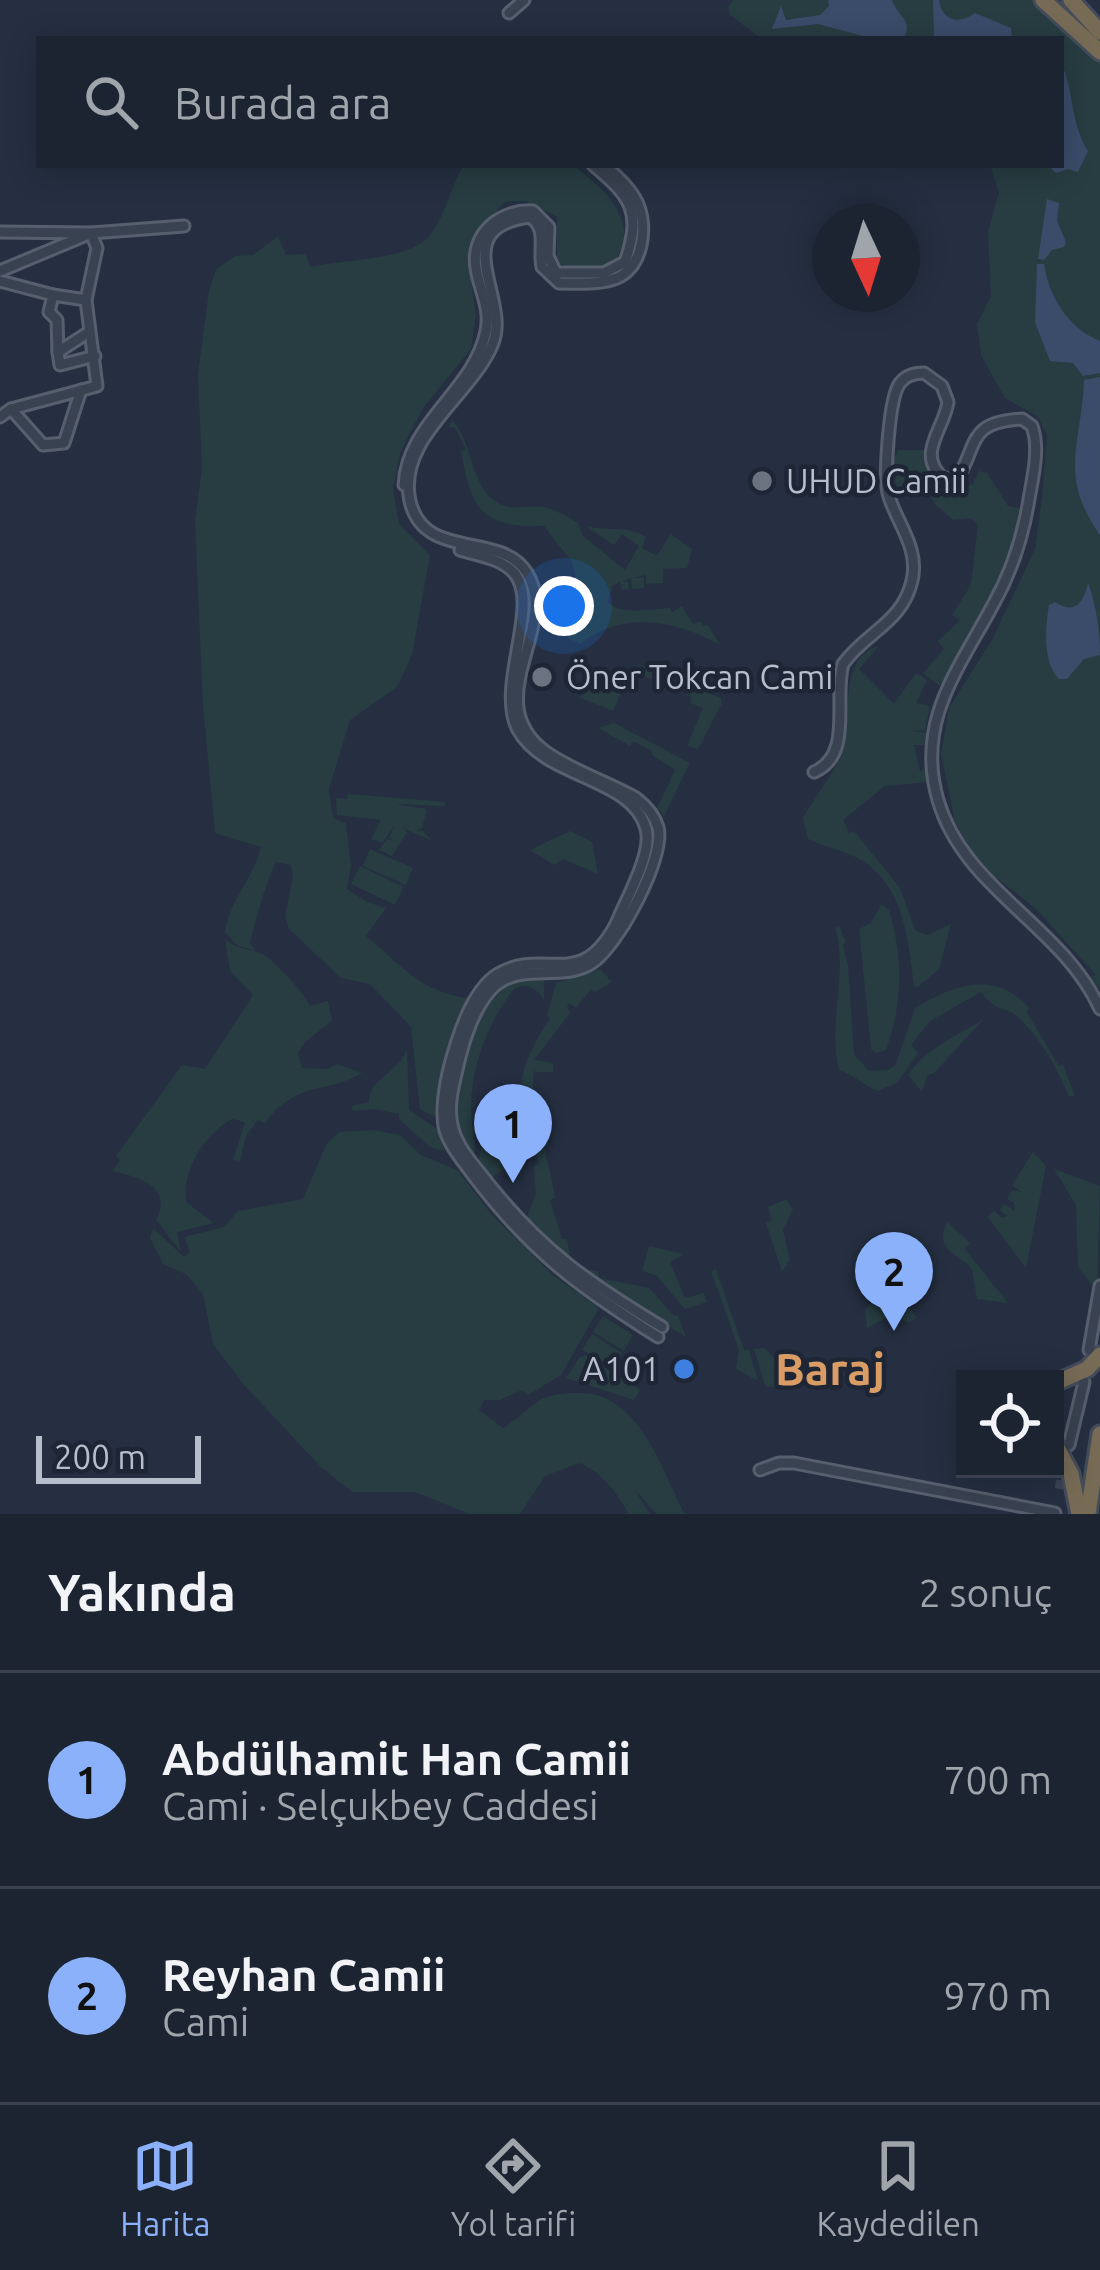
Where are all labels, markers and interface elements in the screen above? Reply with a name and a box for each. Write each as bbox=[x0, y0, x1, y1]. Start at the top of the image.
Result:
search box bbox=[36, 36, 1064, 168]
icon: search bbox=[78, 69, 144, 135]
text: Burada ara bbox=[174, 77, 391, 128]
north arrow bbox=[812, 204, 920, 312]
place label: UHUD Camii bbox=[786, 462, 967, 499]
marker: UHUD Camii bbox=[749, 468, 775, 494]
your location bbox=[534, 576, 594, 636]
place label: Öner Tokcan Cami bbox=[566, 658, 833, 695]
marker: Öner Tokcan Cami bbox=[529, 664, 555, 690]
pin: 1 bbox=[474, 1084, 552, 1183]
pin: 2 bbox=[855, 1232, 933, 1331]
district label: Baraj bbox=[775, 1343, 885, 1394]
place label: A101 bbox=[583, 1350, 660, 1387]
marker: A101 bbox=[671, 1356, 697, 1382]
map controls bbox=[956, 1370, 1064, 1478]
button: locate bbox=[956, 1370, 1064, 1478]
scale bar bbox=[36, 1430, 201, 1483]
text: 200 m bbox=[54, 1438, 146, 1475]
text: Yakında bbox=[48, 1563, 236, 1621]
text: 2 sonuç bbox=[919, 1571, 1052, 1614]
text: Abdülhamit Han Camii bbox=[162, 1733, 631, 1784]
text: 1 bbox=[76, 1758, 98, 1801]
text: 700 m bbox=[943, 1758, 1052, 1801]
text: Cami · Selçukbey Caddesi bbox=[162, 1784, 599, 1827]
text: Reyhan Camii bbox=[162, 1949, 446, 2000]
text: 2 bbox=[76, 1974, 98, 2017]
text: 970 m bbox=[943, 1974, 1052, 2017]
text: Cami bbox=[162, 2000, 249, 2043]
tab: Harita bbox=[120, 2133, 211, 2242]
tab: Yol tarifi bbox=[451, 2133, 576, 2242]
tab: Kaydedilen bbox=[816, 2133, 980, 2242]

